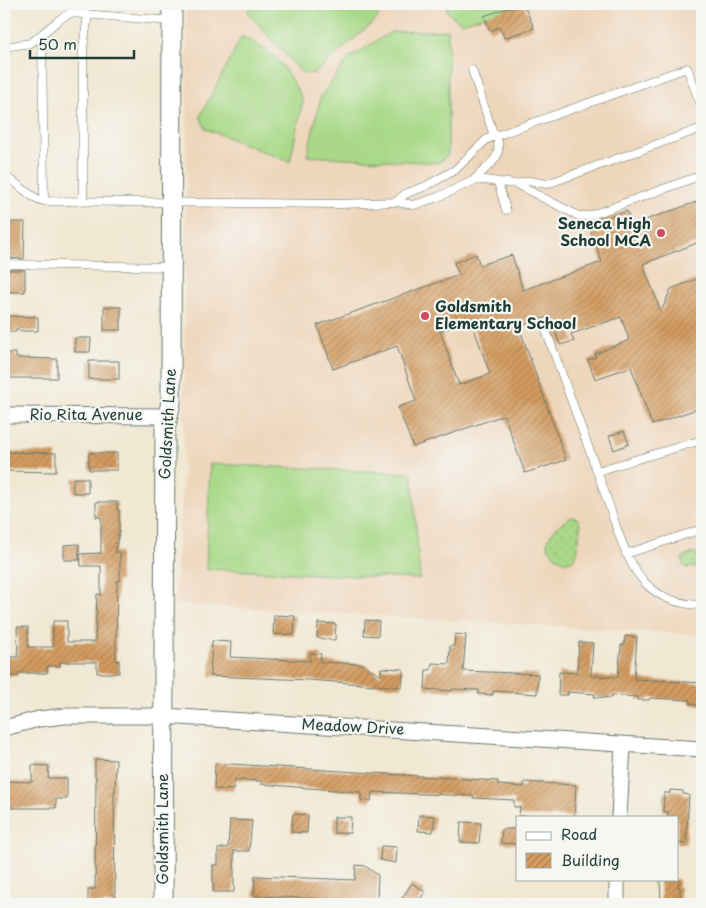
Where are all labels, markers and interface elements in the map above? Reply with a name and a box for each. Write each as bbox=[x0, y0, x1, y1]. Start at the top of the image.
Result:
scale bar bbox=[30, 28, 134, 60]
text: 50 m bbox=[38, 32, 77, 55]
place label: Seneca High School MCA bbox=[558, 211, 651, 251]
marker: Seneca High School MCA bbox=[655, 227, 667, 239]
place label: Goldsmith Elementary School bbox=[435, 294, 576, 334]
marker: Goldsmith Elementary School bbox=[419, 310, 431, 322]
street label: Goldsmith Lane bbox=[152, 368, 181, 480]
street label: Rio Rita Avenue bbox=[29, 402, 143, 425]
street label: Meadow Drive bbox=[301, 711, 405, 740]
street label: Goldsmith Lane bbox=[150, 773, 173, 885]
legend bbox=[516, 816, 678, 880]
text: Road bbox=[561, 822, 597, 845]
text: Building bbox=[561, 848, 620, 871]

